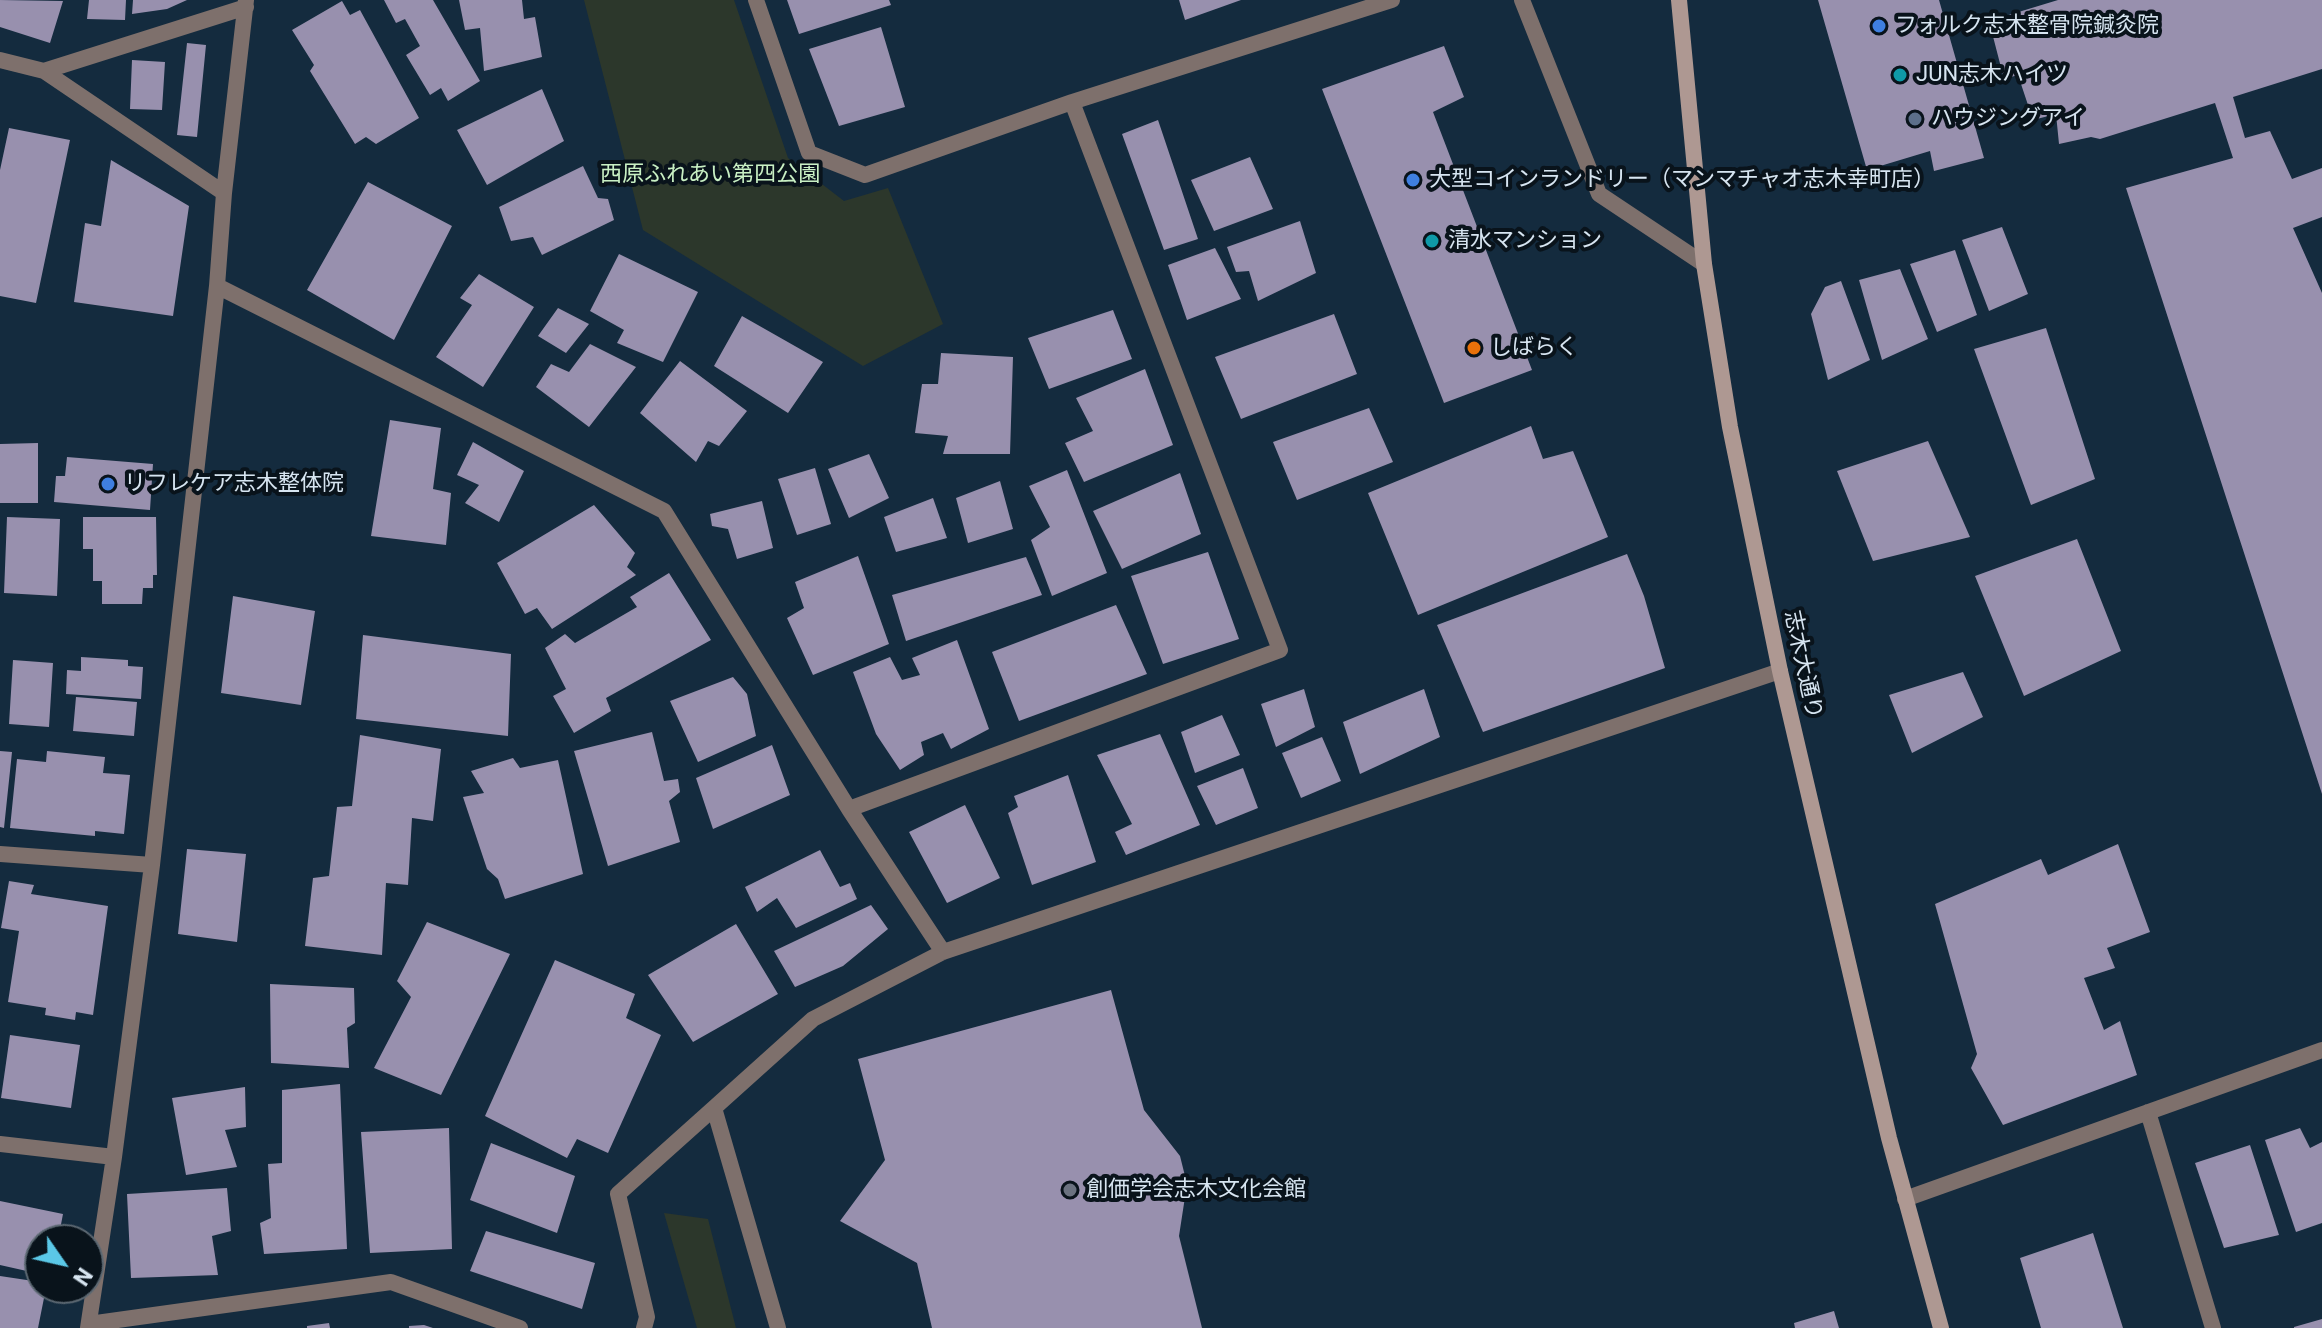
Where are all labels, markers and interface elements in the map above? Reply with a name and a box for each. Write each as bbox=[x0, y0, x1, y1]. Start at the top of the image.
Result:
place label: フォルク志木整骨院鍼灸院 bbox=[1895, 13, 2159, 39]
marker: フォルク志木整骨院鍼灸院 bbox=[1870, 17, 1888, 35]
place label: JUN志木ハイツ bbox=[1916, 62, 2068, 88]
marker: JUN志木ハイツ bbox=[1891, 66, 1909, 84]
place label: ハウジングアイ bbox=[1931, 106, 2085, 132]
marker: ハウジングアイ bbox=[1906, 110, 1924, 128]
park label: 西原ふれあい第四公園 bbox=[600, 162, 820, 188]
place label: 大型コインランドリー（マンマチャオ志木幸町店） bbox=[1429, 167, 1935, 193]
marker: 大型コインランドリー（マンマチャオ志木幸町店） bbox=[1404, 171, 1422, 189]
place label: 清水マンション bbox=[1448, 228, 1602, 254]
marker: 清水マンション bbox=[1423, 232, 1441, 250]
place label: しばらく bbox=[1490, 335, 1578, 361]
marker: しばらく bbox=[1465, 339, 1483, 357]
place label: リフレケア志木整体院 bbox=[124, 471, 344, 497]
marker: リフレケア志木整体院 bbox=[99, 475, 117, 493]
street label: 志木大通り bbox=[1778, 608, 1826, 722]
place label: 創価学会志木文化会館 bbox=[1086, 1177, 1306, 1203]
marker: 創価学会志木文化会館 bbox=[1061, 1181, 1079, 1199]
north arrow bbox=[24, 1224, 104, 1304]
text: N bbox=[68, 1263, 97, 1290]

